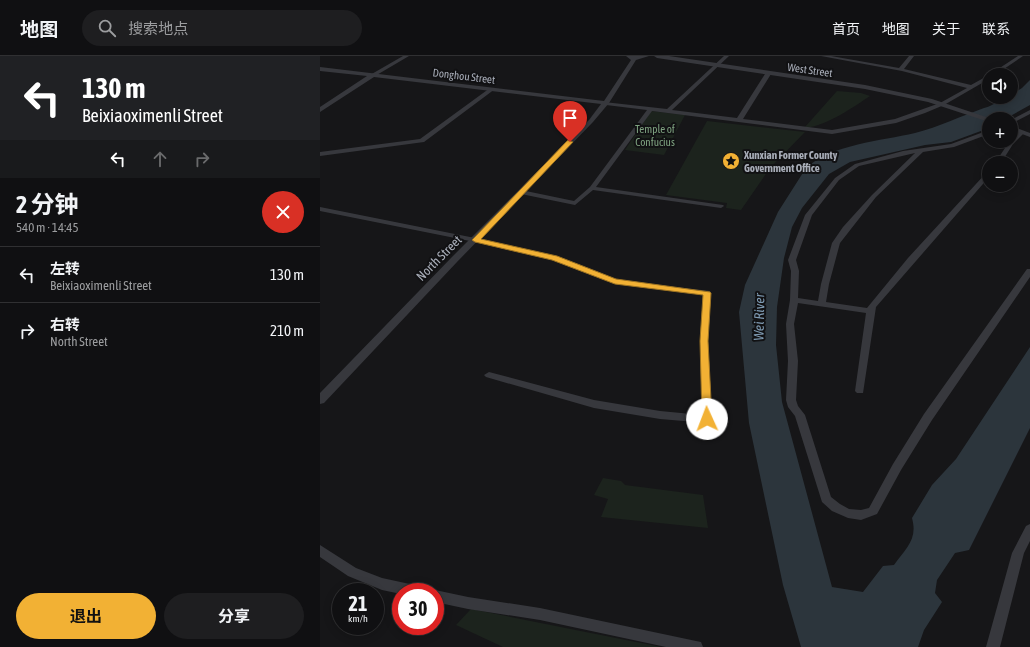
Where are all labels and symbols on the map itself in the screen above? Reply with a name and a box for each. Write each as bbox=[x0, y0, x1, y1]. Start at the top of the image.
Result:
street label: West Street bbox=[787, 61, 833, 79]
street label: Donghou Street bbox=[432, 66, 496, 86]
pin bbox=[553, 101, 587, 142]
park label: Temple of Confucius bbox=[635, 123, 675, 148]
place label: Xunxian Former County Government Office bbox=[743, 149, 838, 174]
place icon: Xunxian Former County Government Office bbox=[721, 151, 741, 171]
street label: North Street bbox=[413, 232, 465, 284]
water label: Wei River bbox=[751, 292, 767, 341]
position arrow bbox=[686, 398, 728, 440]
speed limit sign: 30 bbox=[392, 583, 444, 635]

